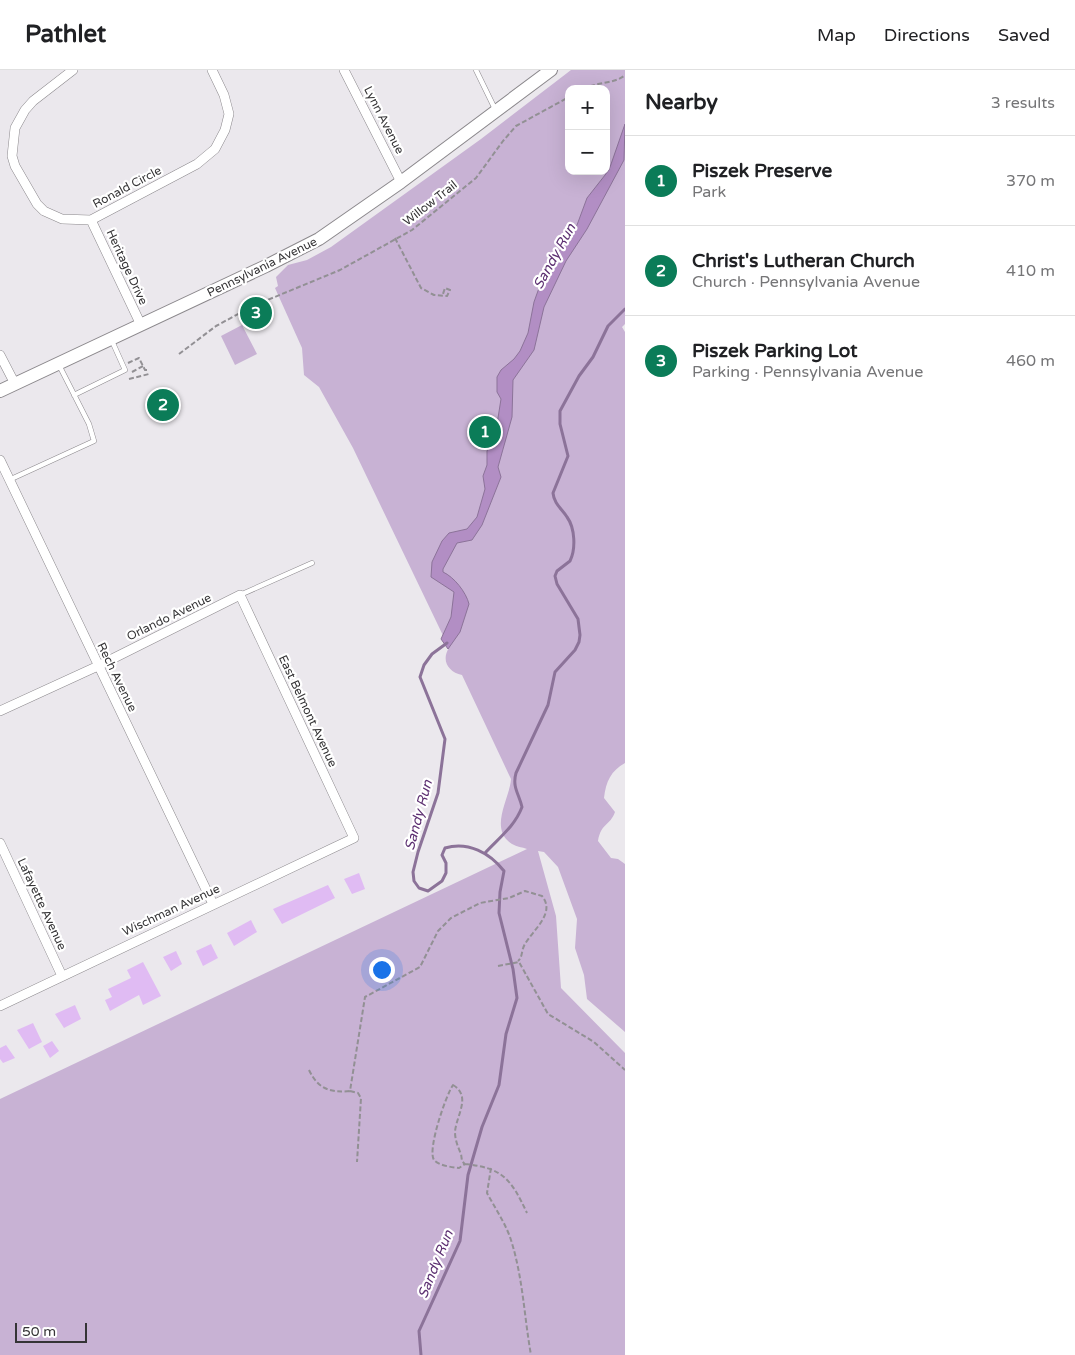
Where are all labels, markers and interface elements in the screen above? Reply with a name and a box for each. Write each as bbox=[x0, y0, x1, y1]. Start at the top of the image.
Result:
text: Pathlet bbox=[25, 20, 106, 49]
text: Map bbox=[817, 24, 856, 46]
text: Directions bbox=[884, 24, 970, 46]
text: Saved bbox=[998, 24, 1050, 46]
street label: Lynn Avenue bbox=[361, 84, 407, 156]
map controls bbox=[565, 85, 610, 175]
button: + bbox=[565, 85, 610, 130]
text: Nearby bbox=[645, 90, 718, 115]
text: 3 results bbox=[991, 93, 1055, 113]
button: − bbox=[565, 130, 610, 175]
text: Piszek Preserve bbox=[692, 160, 832, 182]
street label: Ronald Circle bbox=[90, 163, 164, 211]
text: 1 bbox=[656, 171, 666, 191]
text: 370 m bbox=[1006, 171, 1055, 191]
street label: Willow Trail bbox=[400, 178, 460, 228]
text: Park bbox=[692, 182, 726, 202]
water label: Sandy Run bbox=[530, 220, 580, 292]
street label: Heritage Drive bbox=[103, 227, 151, 307]
street label: Pennsylvania Avenue bbox=[205, 234, 319, 300]
text: Christ's Lutheran Church bbox=[692, 250, 915, 272]
text: 2 bbox=[656, 261, 666, 281]
text: 410 m bbox=[1006, 261, 1055, 281]
text: Church · Pennsylvania Avenue bbox=[692, 272, 920, 292]
pin: 3 bbox=[240, 294, 272, 332]
text: Piszek Parking Lot bbox=[692, 340, 857, 362]
text: 3 bbox=[656, 351, 666, 371]
text: 460 m bbox=[1006, 351, 1055, 371]
text: Parking · Pennsylvania Avenue bbox=[692, 362, 923, 382]
pin: 2 bbox=[147, 386, 179, 424]
pin: 1 bbox=[469, 413, 501, 451]
street label: Orlando Avenue bbox=[124, 590, 214, 644]
street label: Rech Avenue bbox=[94, 640, 140, 714]
street label: East Belmont Avenue bbox=[276, 653, 340, 769]
water label: Sandy Run bbox=[401, 778, 436, 852]
street label: Lafayette Avenue bbox=[15, 856, 69, 952]
street label: Wischman Avenue bbox=[120, 881, 222, 939]
your location bbox=[369, 957, 395, 983]
water label: Sandy Run bbox=[414, 1227, 457, 1301]
scale bar bbox=[15, 1320, 88, 1343]
text: 50 m bbox=[22, 1323, 56, 1340]

